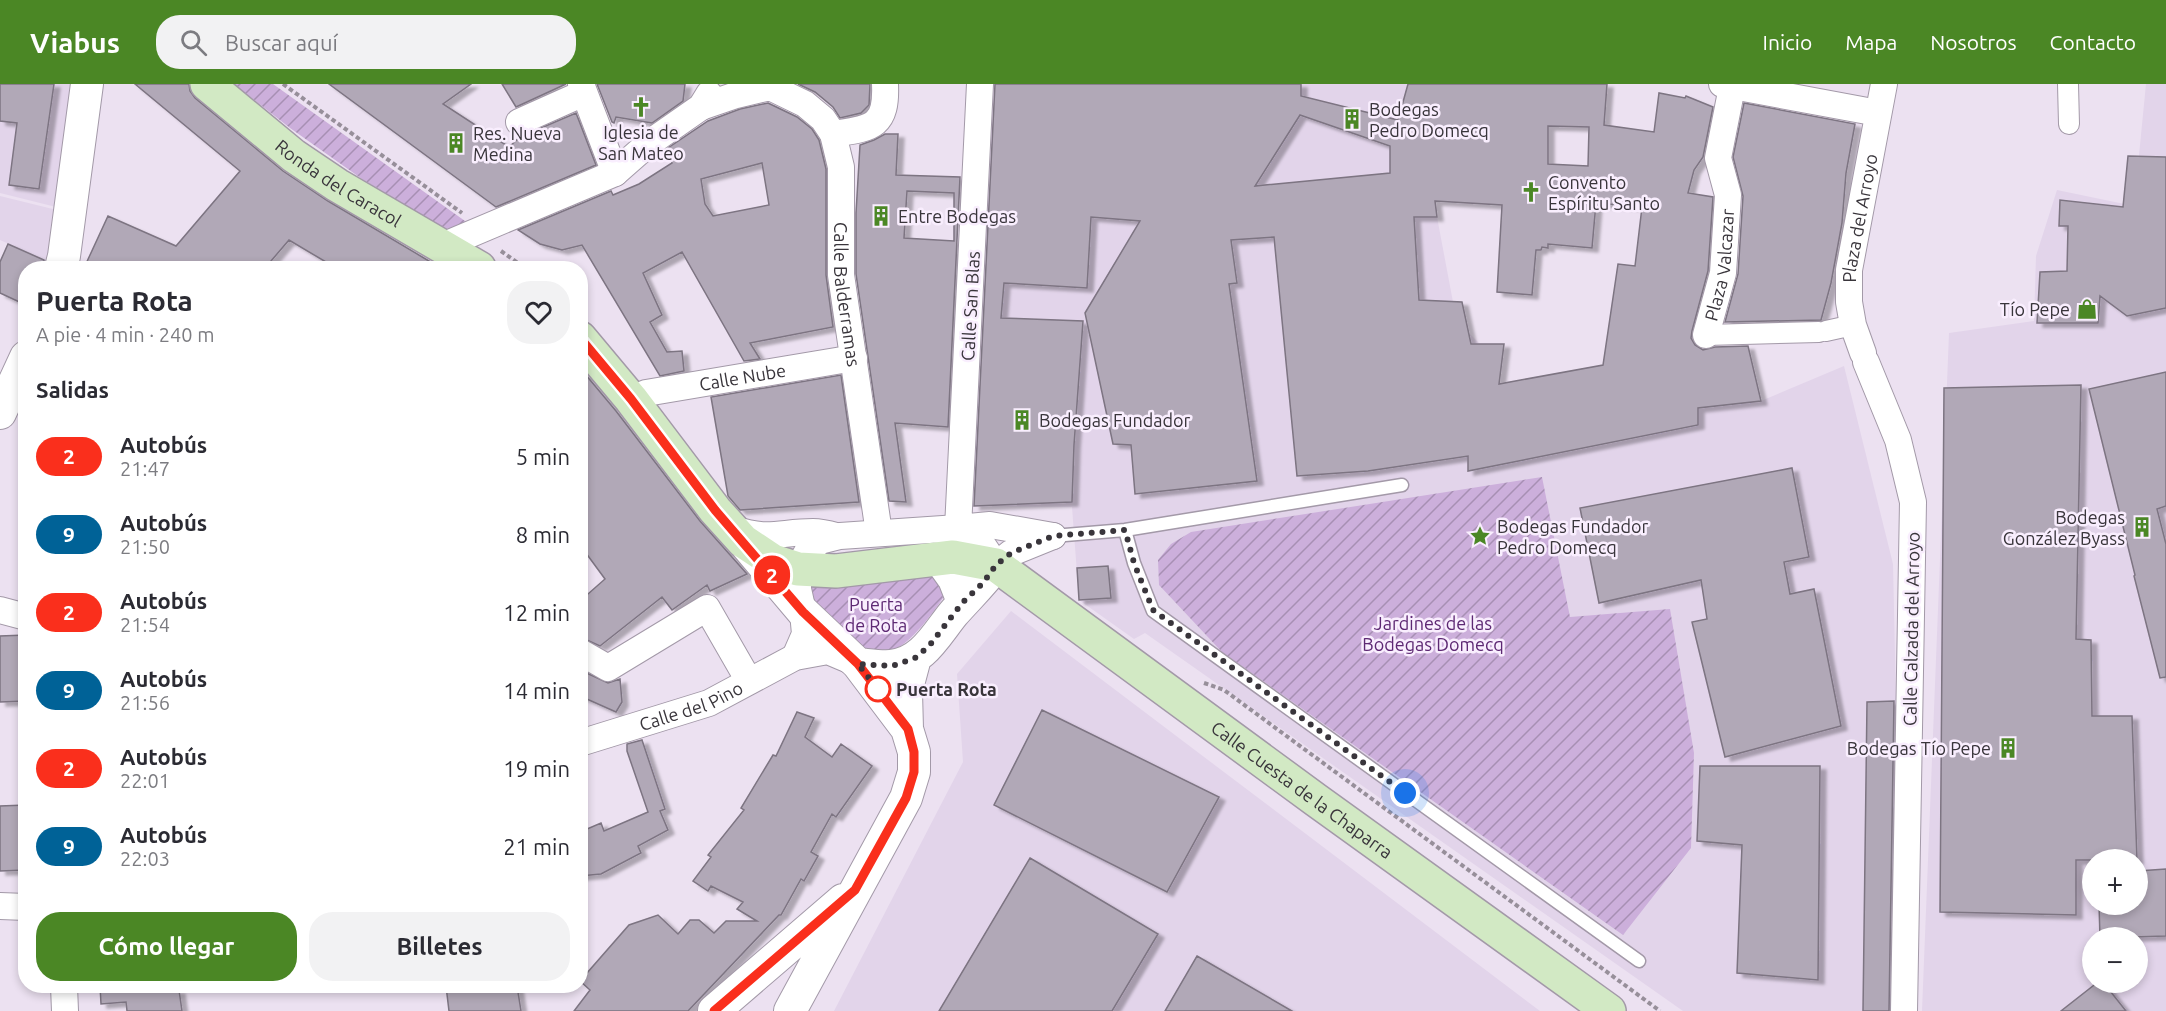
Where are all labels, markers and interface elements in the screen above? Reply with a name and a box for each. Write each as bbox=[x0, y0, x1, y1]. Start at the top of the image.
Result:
search box bbox=[156, 15, 576, 69]
icon: search bbox=[177, 26, 210, 59]
text: Viabus bbox=[30, 27, 120, 58]
text: Buscar aquí bbox=[225, 30, 338, 55]
text: Inicio bbox=[1763, 30, 1812, 54]
text: Mapa bbox=[1845, 30, 1897, 54]
text: Nosotros bbox=[1930, 30, 2017, 54]
text: Contacto bbox=[2050, 30, 2136, 54]
church icon: Iglesia de San Mateo bbox=[629, 95, 653, 119]
place label: Bodegas Pedro Domecq bbox=[1369, 99, 1489, 140]
building icon: Bodegas Pedro Domecq bbox=[1340, 107, 1364, 131]
place label: Iglesia de San Mateo bbox=[598, 122, 684, 163]
place label: Res. Nueva Medina bbox=[473, 123, 562, 164]
building icon: Res. Nueva Medina bbox=[444, 131, 468, 155]
street label: Ronda del Caracol bbox=[272, 135, 405, 231]
street label: Plaza del Arroyo bbox=[1839, 152, 1881, 282]
place label: Convento Espíritu Santo bbox=[1548, 172, 1660, 213]
church icon: Convento Espíritu Santo bbox=[1519, 180, 1543, 204]
building icon: Entre Bodegas bbox=[869, 204, 893, 228]
place label: Entre Bodegas bbox=[898, 206, 1016, 226]
street label: Plaza Valcazar bbox=[1700, 208, 1737, 323]
street label: Calle Balderramas bbox=[831, 222, 864, 368]
street label: Calle San Blas bbox=[957, 250, 983, 362]
button: heart bbox=[507, 281, 570, 344]
text: Puerta Rota bbox=[36, 285, 193, 316]
shop icon: Tío Pepe bbox=[2075, 297, 2099, 321]
place label: Tío Pepe bbox=[2000, 299, 2070, 319]
text: A pie · 4 min · 240 m bbox=[36, 323, 214, 346]
street label: Calle Nube bbox=[698, 360, 787, 394]
text: Salidas bbox=[36, 377, 109, 402]
building icon: Bodegas Fundador bbox=[1010, 408, 1034, 432]
place label: Bodegas Fundador bbox=[1039, 410, 1191, 430]
text: Autobús bbox=[120, 432, 207, 457]
text: 2 bbox=[63, 444, 75, 468]
text: 5 min bbox=[516, 444, 570, 469]
text: 21:47 bbox=[120, 457, 170, 480]
place label: Bodegas González Byass bbox=[2003, 507, 2125, 548]
text: Autobús bbox=[120, 510, 207, 535]
building icon: Bodegas González Byass bbox=[2130, 515, 2154, 539]
place label: Bodegas Fundador Pedro Domecq bbox=[1497, 516, 1649, 557]
text: 9 bbox=[63, 522, 75, 546]
text: 8 min bbox=[516, 522, 570, 547]
place icon: Bodegas Fundador Pedro Domecq bbox=[1468, 524, 1492, 548]
street label: Calle Calzada del Arroyo bbox=[1899, 532, 1923, 726]
text: 21:50 bbox=[120, 535, 170, 558]
line badge: 2 bbox=[752, 556, 792, 594]
text: 2 bbox=[766, 563, 778, 587]
text: Autobús bbox=[120, 588, 207, 613]
park label: Puerta de Rota bbox=[845, 594, 907, 635]
text: 2 bbox=[63, 600, 75, 624]
text: 12 min bbox=[503, 600, 570, 625]
text: 21:54 bbox=[120, 613, 170, 636]
park label: Jardines de las Bodegas Domecq bbox=[1362, 613, 1504, 654]
text: Autobús bbox=[120, 666, 207, 691]
marker: Puerta Rota bbox=[865, 676, 891, 702]
street label: Calle del Pino bbox=[637, 677, 746, 734]
text: 9 bbox=[63, 678, 75, 702]
text: 14 min bbox=[503, 678, 570, 703]
place label: Puerta Rota bbox=[896, 679, 997, 699]
text: 21:56 bbox=[120, 691, 170, 714]
street label: Calle Cuesta de la Chaparra bbox=[1208, 717, 1397, 862]
building icon: Bodegas Tío Pepe bbox=[1996, 736, 2020, 760]
place label: Bodegas Tío Pepe bbox=[1847, 738, 1991, 758]
text: Autobús bbox=[120, 744, 207, 769]
text: 2 bbox=[63, 756, 75, 780]
text: 19 min bbox=[503, 756, 570, 781]
text: 22:01 bbox=[120, 769, 170, 792]
your location bbox=[1390, 778, 1420, 808]
text: Autobús bbox=[120, 822, 207, 847]
text: 9 bbox=[63, 834, 75, 858]
text: 21 min bbox=[503, 834, 570, 859]
text: 22:03 bbox=[120, 847, 170, 870]
map controls bbox=[2082, 849, 2148, 993]
button: + bbox=[2082, 849, 2148, 915]
button: Cómo llegar bbox=[36, 912, 297, 981]
button: Billetes bbox=[309, 912, 570, 981]
button: − bbox=[2082, 927, 2148, 993]

